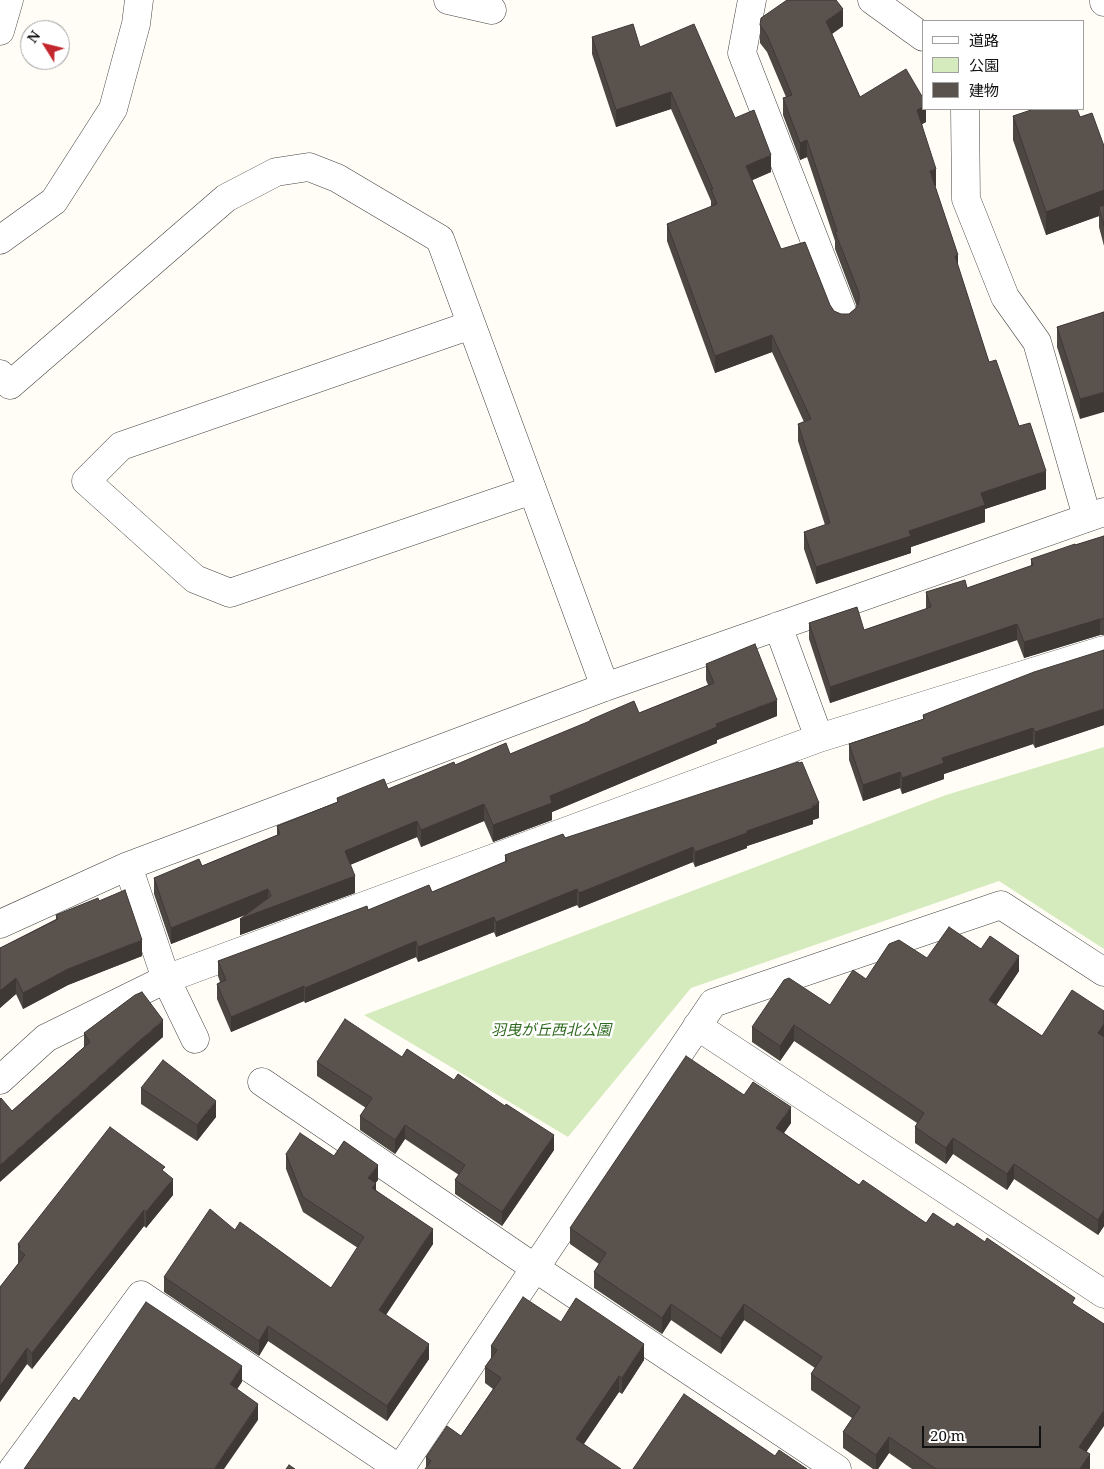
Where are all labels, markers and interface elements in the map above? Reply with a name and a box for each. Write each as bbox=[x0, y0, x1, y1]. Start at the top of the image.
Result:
north arrow bbox=[20, 20, 70, 70]
legend bbox=[922, 20, 1084, 110]
text: N bbox=[22, 26, 44, 47]
text: 道路 bbox=[969, 30, 999, 50]
text: 公園 bbox=[969, 55, 999, 75]
text: 建物 bbox=[969, 80, 999, 100]
park label: 羽曳が丘西北公園 bbox=[491, 1022, 611, 1040]
scale bar bbox=[924, 1416, 1043, 1448]
text: 20 m bbox=[930, 1425, 965, 1445]

